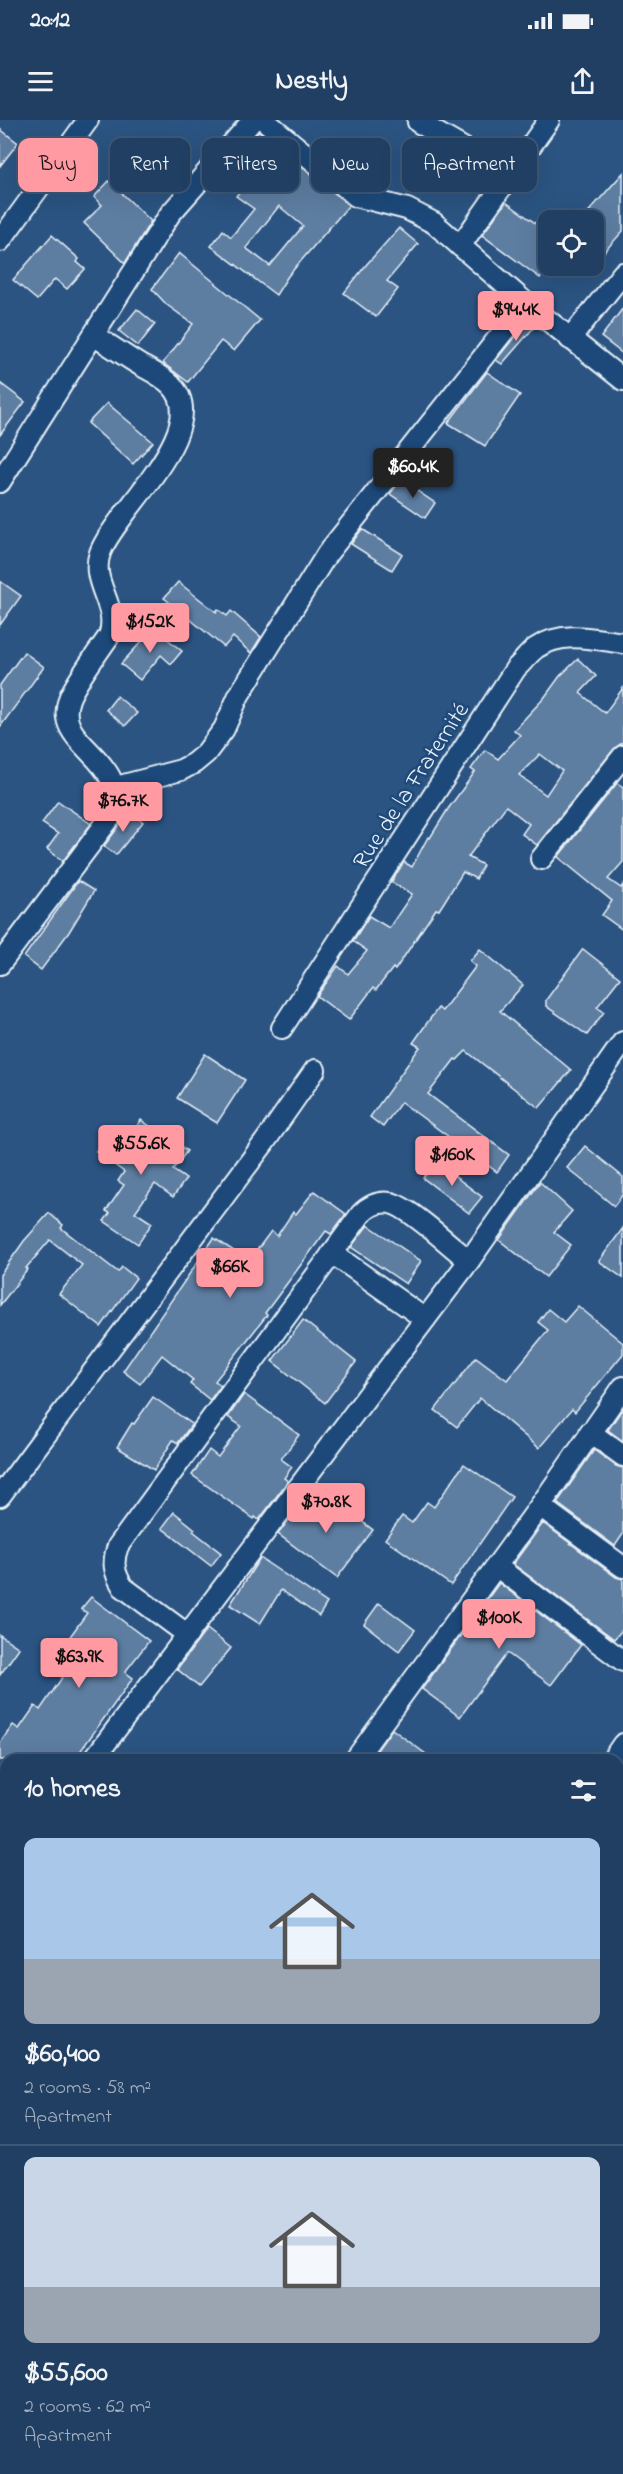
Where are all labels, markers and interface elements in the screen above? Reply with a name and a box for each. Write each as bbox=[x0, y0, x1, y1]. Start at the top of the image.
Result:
text: 20:12 bbox=[30, 5, 70, 37]
text: Nestly bbox=[275, 62, 348, 101]
icon: menu bbox=[24, 65, 57, 98]
icon: share bbox=[566, 65, 599, 98]
chip: Buy bbox=[18, 138, 98, 192]
chip: Rent bbox=[110, 138, 190, 192]
chip: Filters bbox=[202, 138, 299, 192]
chip: New bbox=[311, 138, 390, 192]
chip: Apartment bbox=[402, 138, 537, 192]
map controls bbox=[538, 210, 604, 276]
button: locate bbox=[538, 210, 604, 276]
pin: $94.4K bbox=[467, 291, 565, 342]
text: $94.4K bbox=[492, 296, 540, 325]
pin: $60.4K bbox=[364, 448, 462, 499]
text: $60.4K bbox=[387, 453, 439, 482]
pin: $152K bbox=[108, 603, 192, 654]
text: $152K bbox=[125, 608, 175, 637]
street label: Rue de la Fraternité bbox=[345, 696, 479, 876]
pin: $76.7K bbox=[74, 782, 172, 833]
text: $76.7K bbox=[97, 787, 149, 816]
pin: $55.6K bbox=[92, 1125, 190, 1176]
text: $55.6K bbox=[112, 1130, 170, 1159]
pin: $160K bbox=[410, 1136, 494, 1187]
text: $160K bbox=[429, 1141, 475, 1170]
pin: $66K bbox=[194, 1248, 266, 1299]
text: $66K bbox=[210, 1253, 250, 1282]
pin: $70.8K bbox=[277, 1483, 375, 1534]
text: $70.8K bbox=[301, 1488, 351, 1517]
pin: $100K bbox=[457, 1599, 541, 1650]
text: $100K bbox=[476, 1604, 522, 1633]
pin: $63.9K bbox=[30, 1638, 128, 1689]
text: $63.9K bbox=[55, 1643, 103, 1672]
text: 10 homes bbox=[24, 1771, 121, 1809]
icon: filters bbox=[567, 1774, 600, 1807]
icon: home bbox=[258, 1877, 366, 1985]
text: $60,400 bbox=[24, 2036, 100, 2074]
text: 2 rooms · 58 m² bbox=[24, 2074, 151, 2103]
text: Apartment bbox=[24, 2103, 112, 2132]
icon: home bbox=[258, 2196, 366, 2304]
text: $55,600 bbox=[24, 2355, 108, 2393]
text: 2 rooms · 62 m² bbox=[24, 2393, 151, 2422]
text: Apartment bbox=[24, 2422, 112, 2451]

